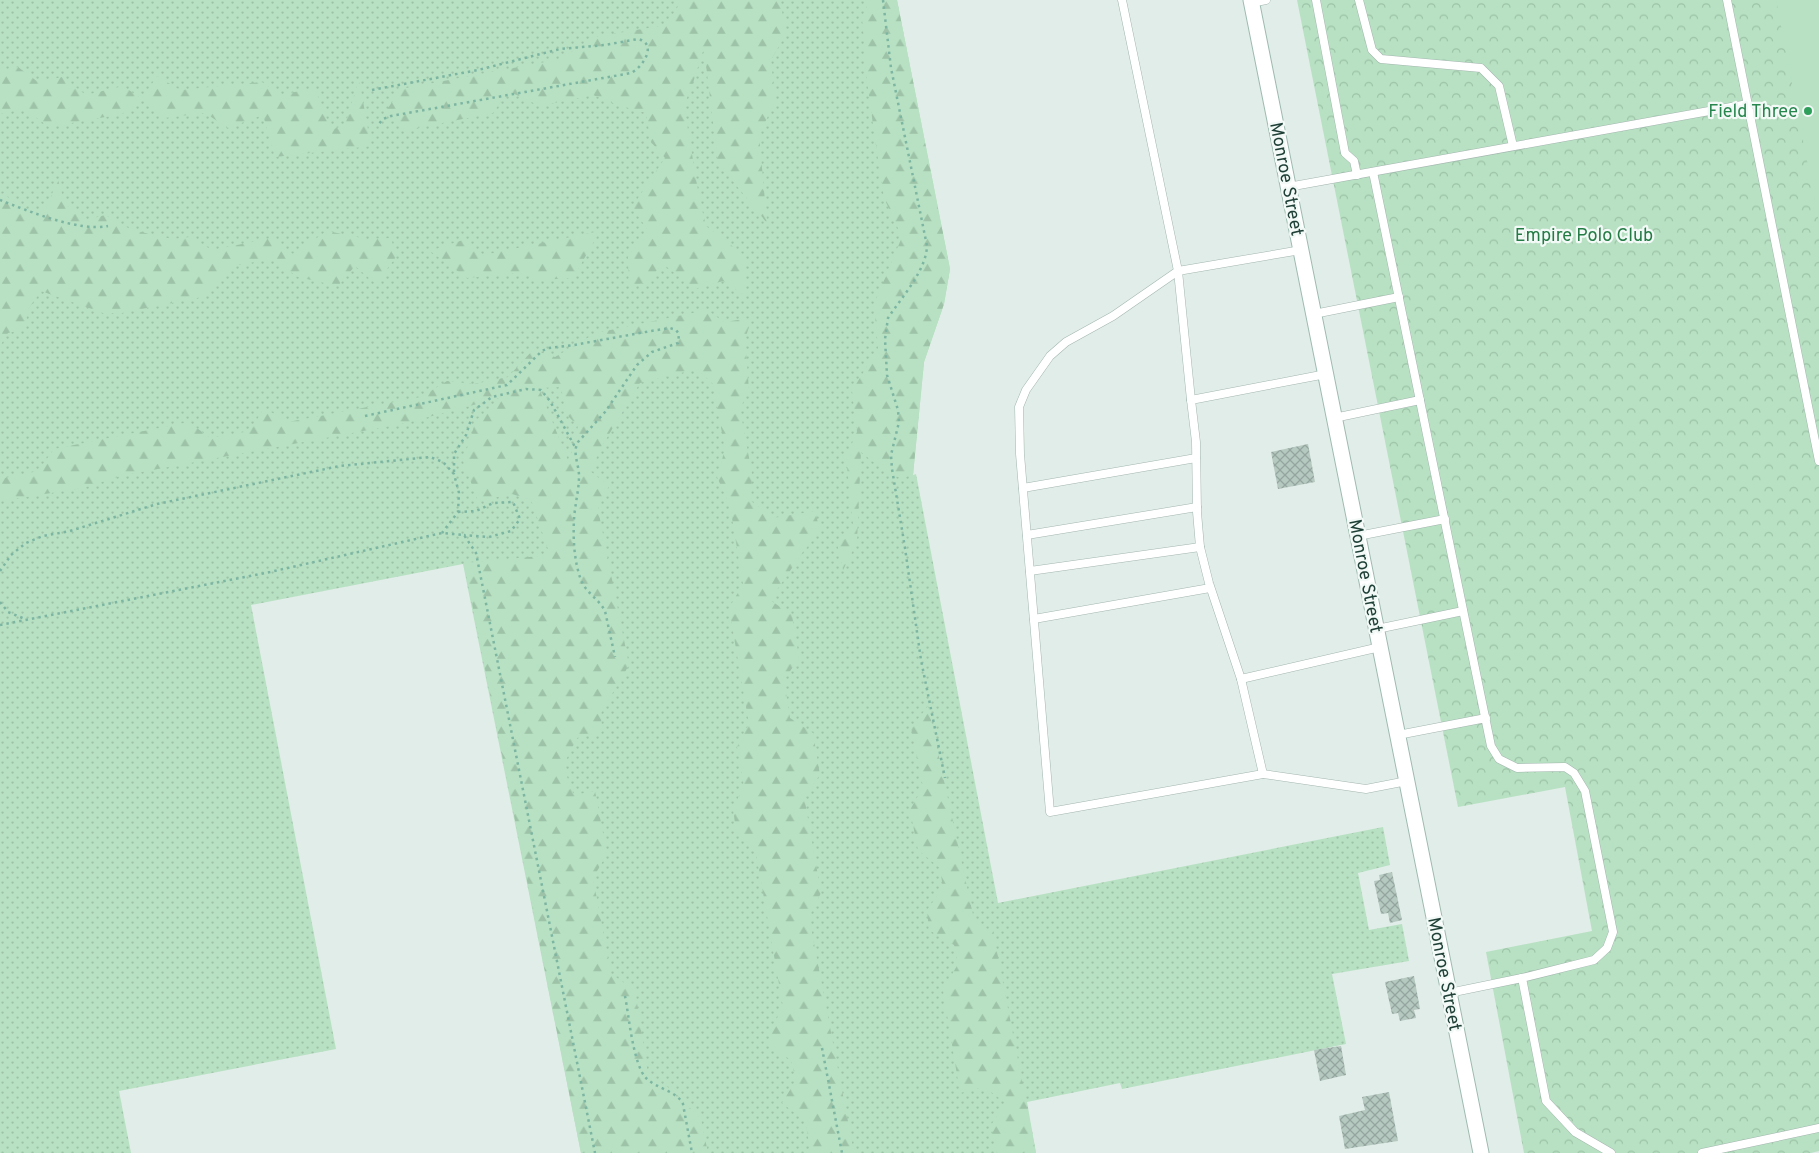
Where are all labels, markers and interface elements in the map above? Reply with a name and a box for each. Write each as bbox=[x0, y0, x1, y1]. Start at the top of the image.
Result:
place label: Field Three bbox=[1708, 101, 1798, 124]
marker: Field Three bbox=[1802, 105, 1814, 117]
street label: Monroe Street bbox=[1263, 121, 1308, 238]
park label: Empire Polo Club bbox=[1515, 225, 1653, 248]
street label: Monroe Street bbox=[1342, 518, 1387, 635]
street label: Monroe Street bbox=[1421, 916, 1466, 1033]

